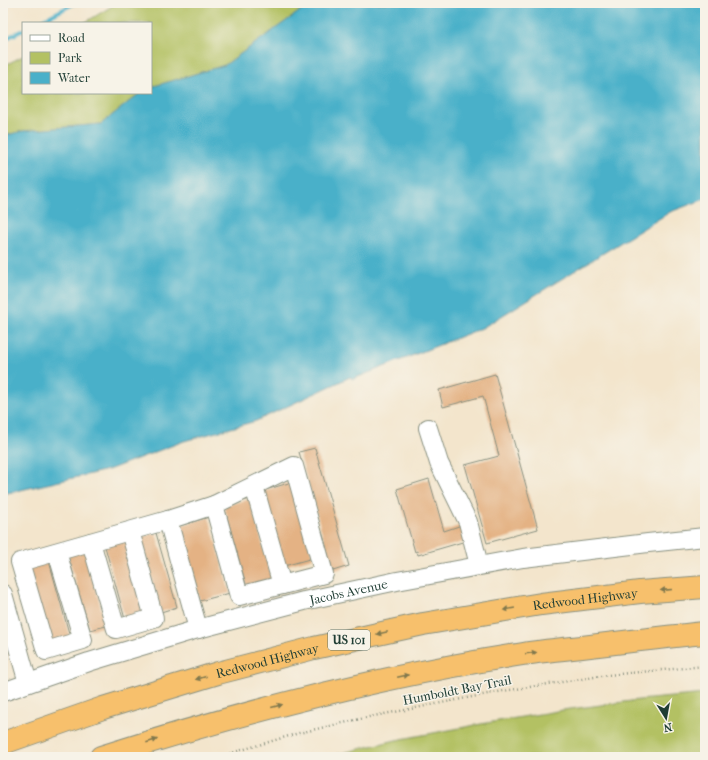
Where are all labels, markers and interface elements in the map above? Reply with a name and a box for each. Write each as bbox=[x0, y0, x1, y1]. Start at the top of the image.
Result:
legend bbox=[22, 22, 152, 94]
text: Road bbox=[58, 31, 85, 45]
text: Park bbox=[58, 51, 83, 65]
text: Water bbox=[57, 71, 91, 85]
street label: Jacobs Avenue bbox=[307, 576, 389, 607]
street label: Redwood Highway bbox=[531, 585, 639, 613]
one-way arrow bbox=[660, 587, 672, 593]
one-way arrow bbox=[503, 607, 515, 613]
road number: US 101 bbox=[328, 630, 370, 650]
one-way arrow bbox=[375, 631, 388, 637]
street label: Redwood Highway bbox=[214, 639, 321, 681]
one-way arrow bbox=[525, 650, 537, 656]
street label: Humboldt Bay Trail bbox=[401, 672, 513, 708]
one-way arrow bbox=[397, 673, 410, 679]
one-way arrow bbox=[195, 675, 207, 681]
north arrow bbox=[646, 698, 686, 738]
one-way arrow bbox=[271, 703, 283, 709]
text: N bbox=[662, 720, 673, 735]
one-way arrow bbox=[146, 738, 158, 744]

